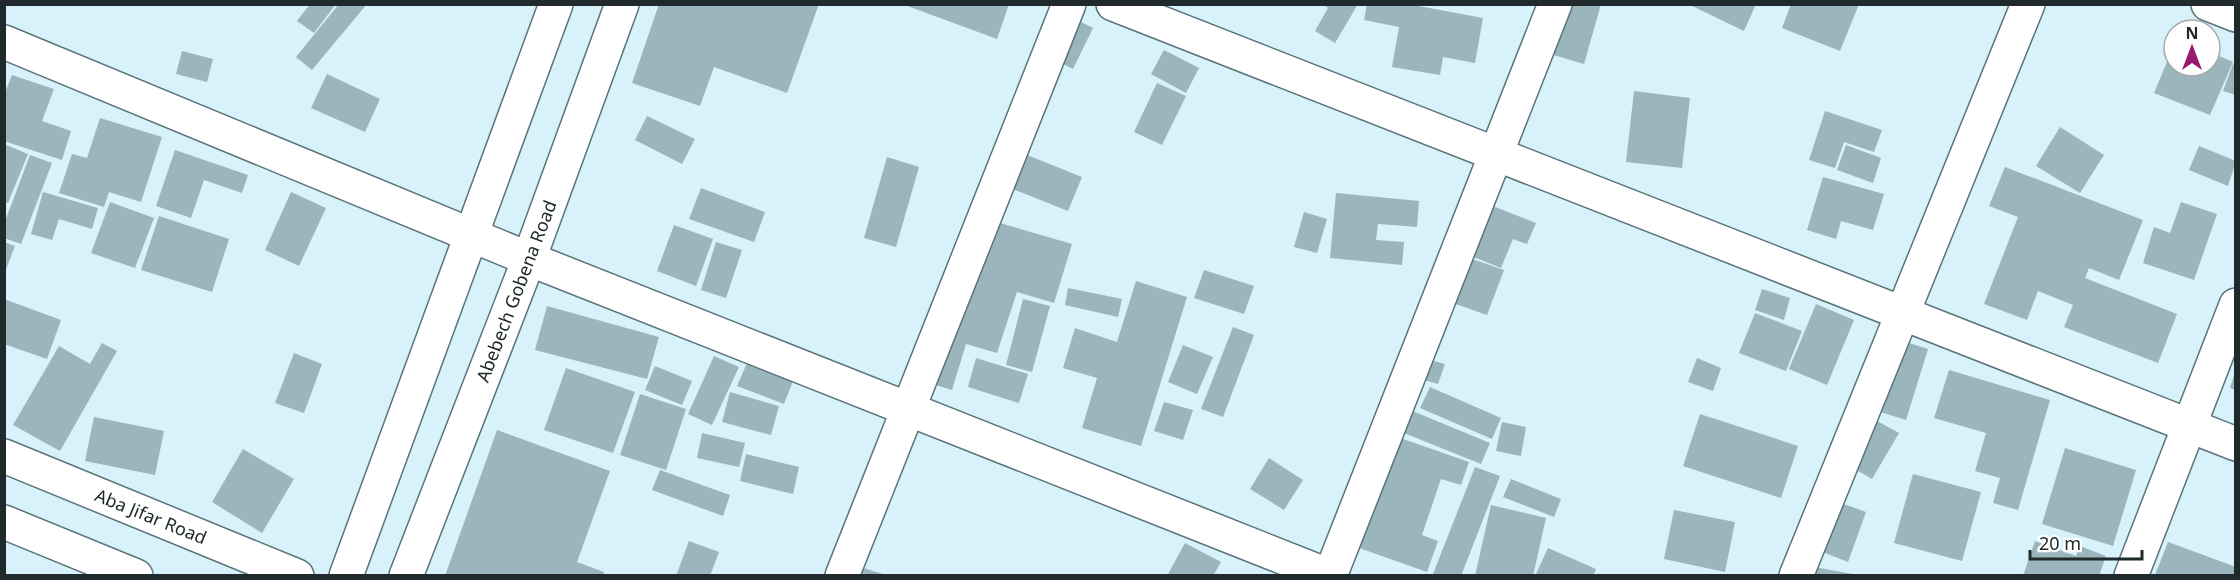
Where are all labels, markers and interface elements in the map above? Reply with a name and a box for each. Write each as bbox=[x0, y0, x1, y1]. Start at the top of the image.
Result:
north arrow bbox=[2162, 18, 2222, 78]
text: N bbox=[2185, 22, 2199, 44]
street label: Abebech Gobena Road bbox=[470, 197, 562, 385]
street label: Aba Jifar Road bbox=[92, 483, 210, 549]
scale bar bbox=[2030, 523, 2142, 561]
text: 20 m bbox=[2039, 531, 2081, 555]

